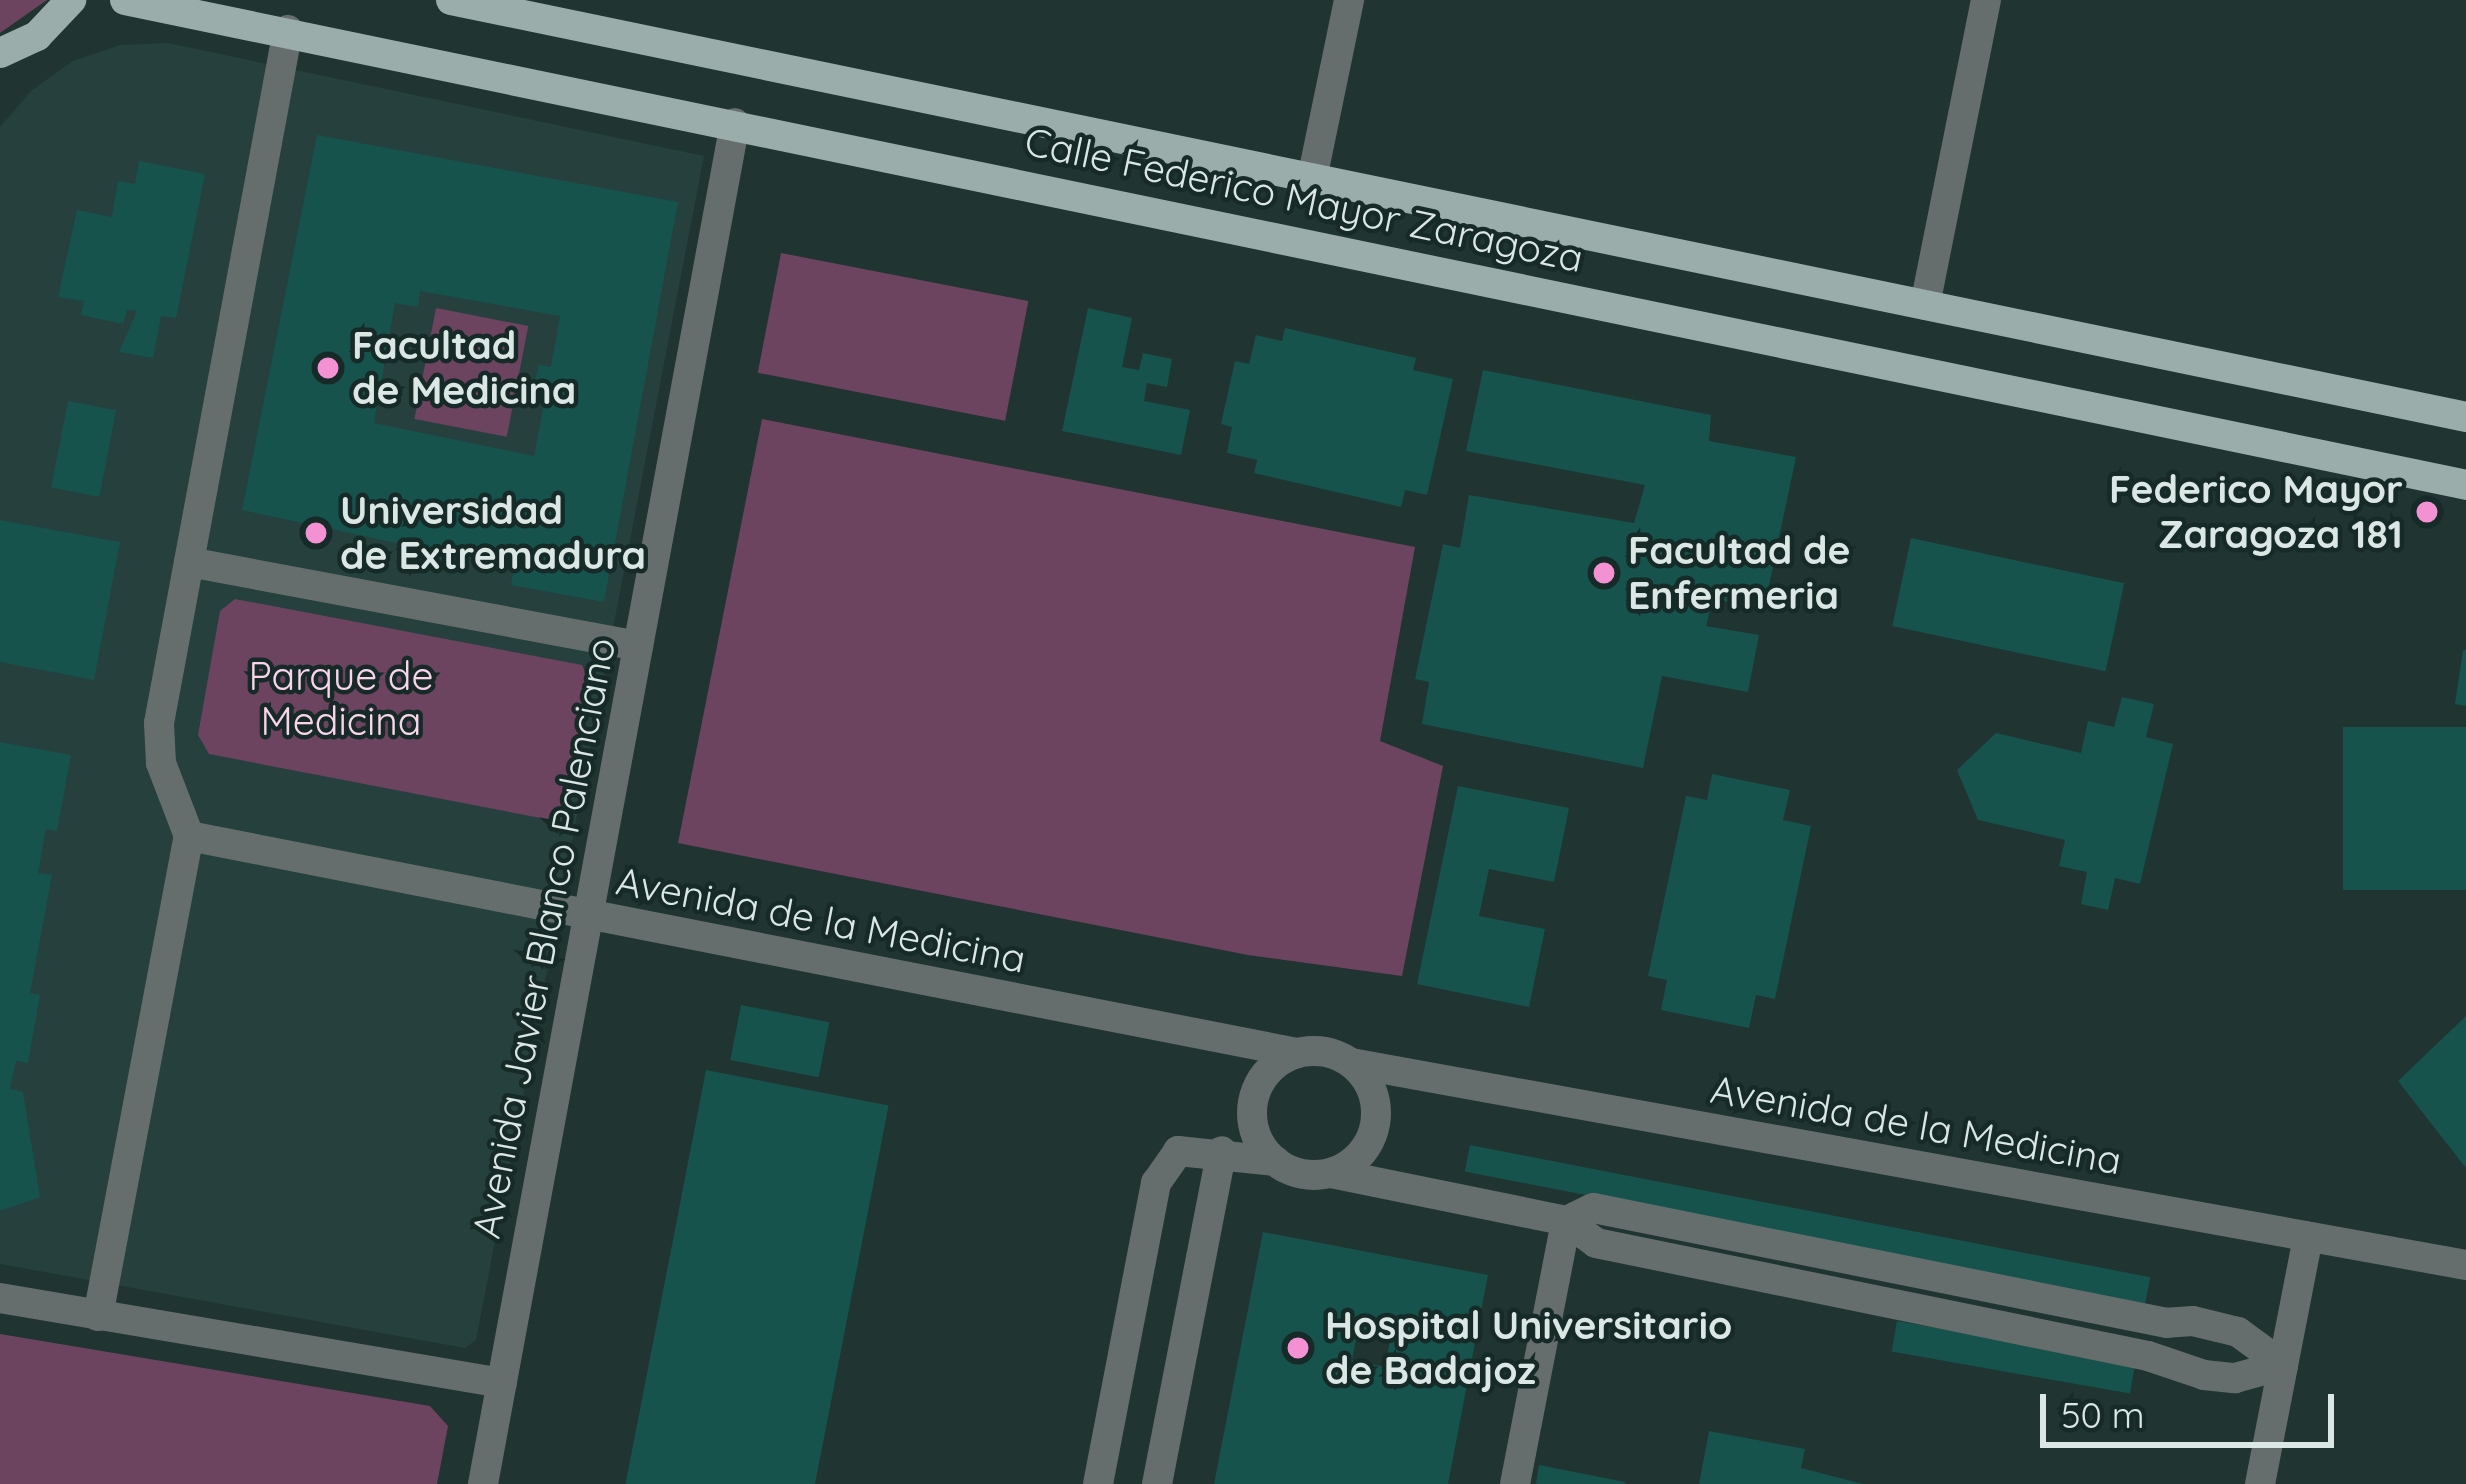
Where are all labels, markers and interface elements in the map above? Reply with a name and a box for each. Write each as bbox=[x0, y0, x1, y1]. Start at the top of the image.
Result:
street label: Calle Federico Mayor Zaragoza bbox=[1021, 118, 1587, 282]
place label: Facultad de Medicina bbox=[352, 323, 576, 414]
marker: Facultad de Medicina bbox=[315, 355, 341, 381]
place label: Federico Mayor Zaragoza 181 bbox=[2109, 467, 2403, 558]
place label: Universidad de Extremadura bbox=[340, 488, 646, 579]
marker: Federico Mayor Zaragoza 181 bbox=[2414, 499, 2440, 525]
marker: Universidad de Extremadura bbox=[303, 520, 329, 546]
place label: Facultad de Enfermeria bbox=[1628, 528, 1851, 619]
marker: Facultad de Enfermeria bbox=[1591, 560, 1617, 586]
street label: Avenida Javier Blanco Palenciano bbox=[463, 634, 625, 1242]
park label: Parque de Medicina bbox=[248, 654, 434, 745]
street label: Avenida de la Medicina bbox=[612, 857, 1030, 983]
street label: Avenida de la Medicina bbox=[1707, 1066, 2125, 1184]
place label: Hospital Universitario de Badajoz bbox=[1325, 1303, 1732, 1394]
marker: Hospital Universitario de Badajoz bbox=[1282, 1332, 1314, 1364]
scale bar bbox=[2046, 1370, 2340, 1444]
text: 50 m bbox=[2061, 1392, 2145, 1437]

